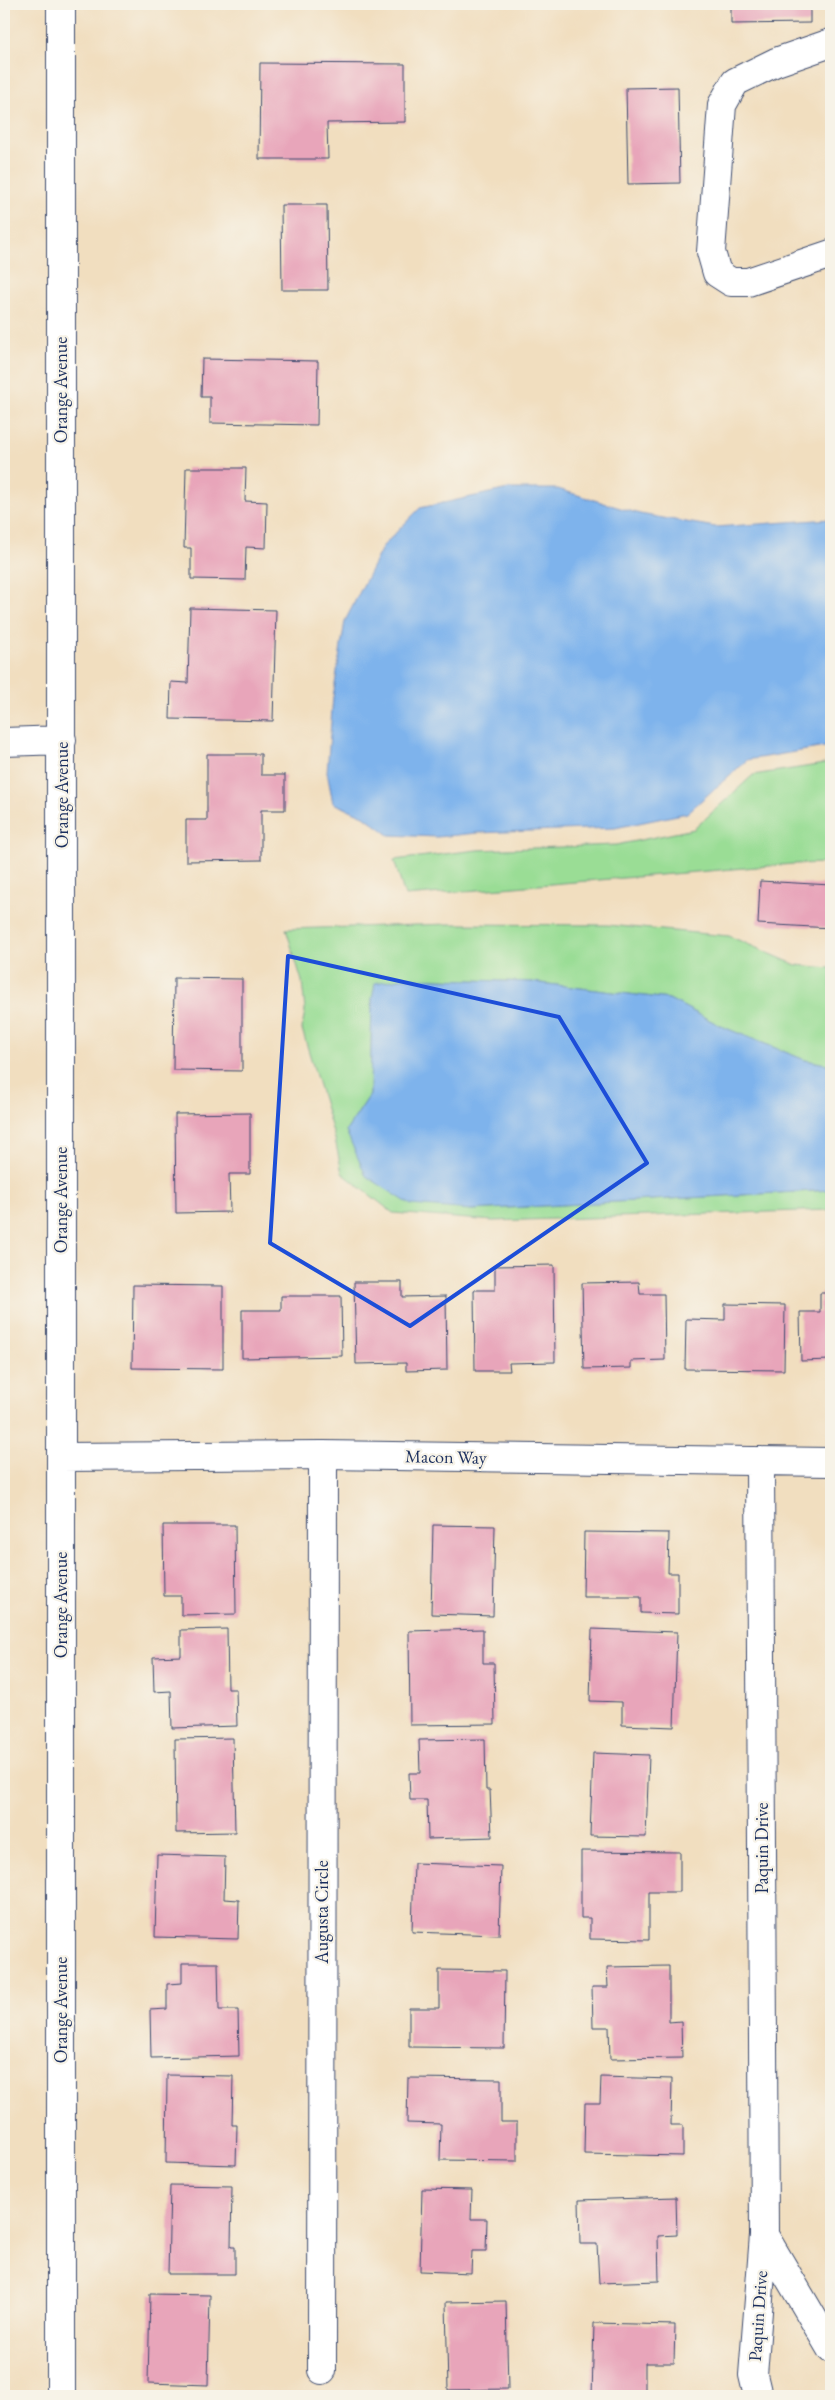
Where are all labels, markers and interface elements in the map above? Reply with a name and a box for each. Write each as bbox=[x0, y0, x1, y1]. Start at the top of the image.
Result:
street label: Orange Avenue bbox=[49, 337, 72, 443]
street label: Orange Avenue bbox=[50, 742, 73, 848]
street label: Orange Avenue bbox=[49, 1147, 72, 1253]
street label: Macon Way bbox=[405, 1444, 487, 1469]
street label: Orange Avenue bbox=[49, 1552, 72, 1658]
street label: Paquin Drive bbox=[750, 1802, 773, 1894]
street label: Augusta Circle bbox=[310, 1860, 333, 1965]
street label: Orange Avenue bbox=[49, 1957, 72, 2063]
street label: Paquin Drive bbox=[743, 2270, 772, 2362]

